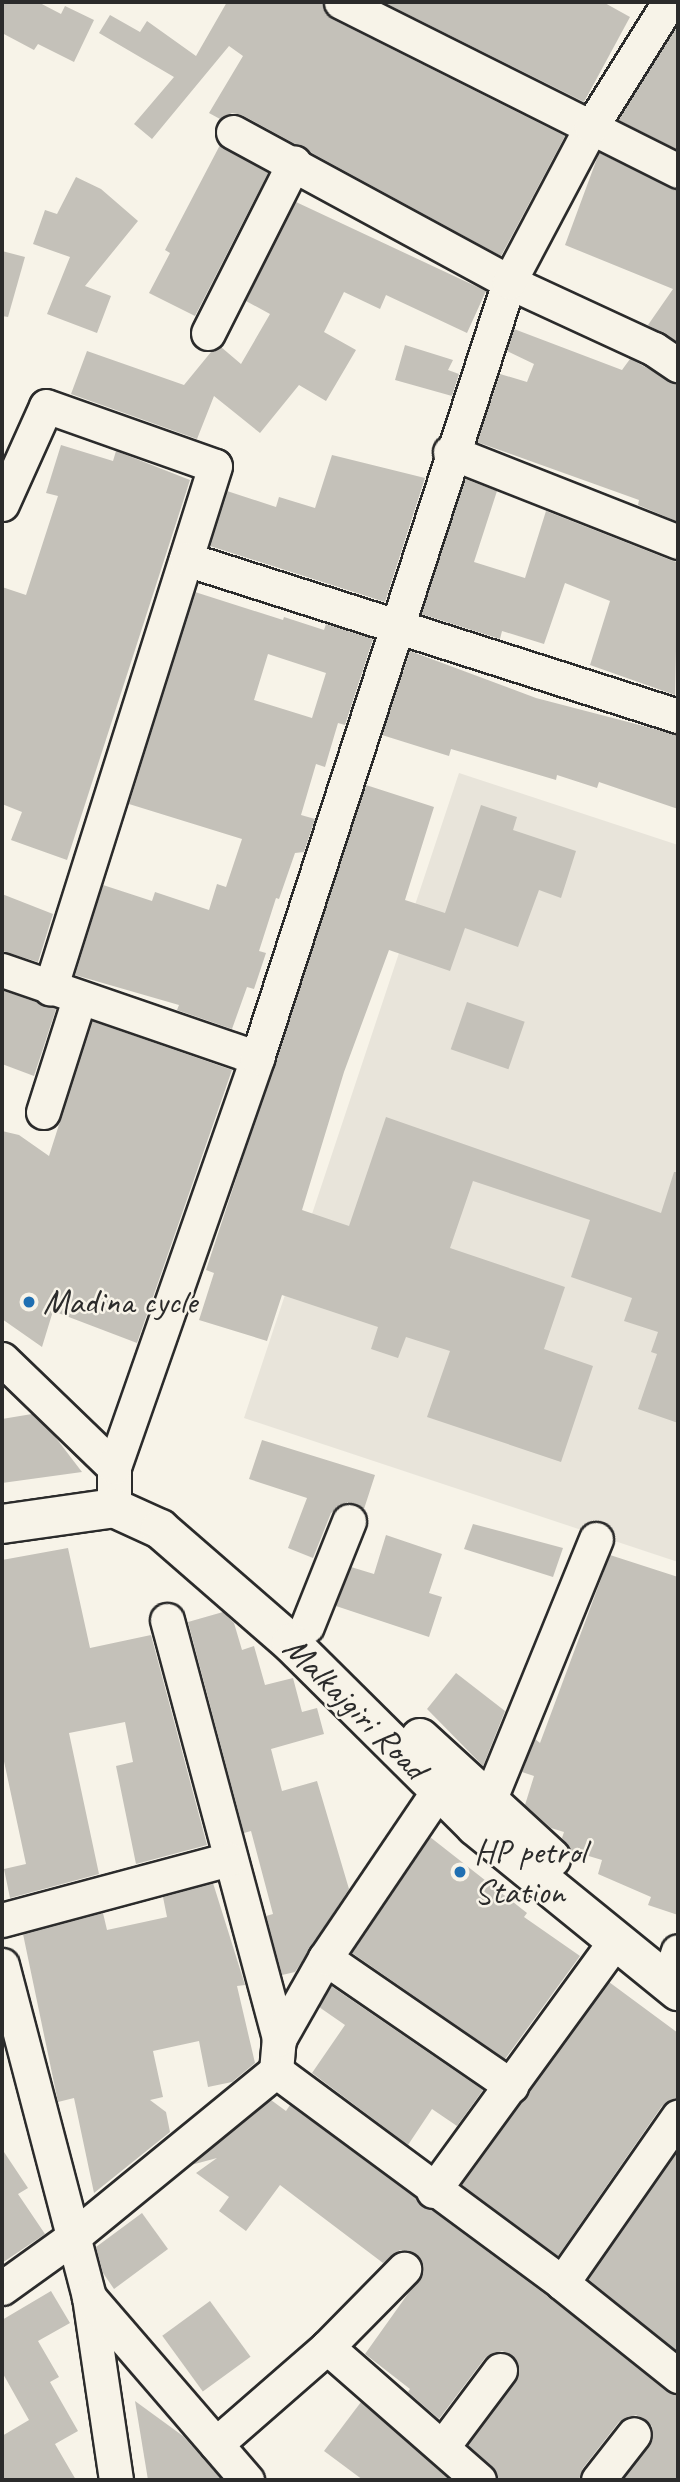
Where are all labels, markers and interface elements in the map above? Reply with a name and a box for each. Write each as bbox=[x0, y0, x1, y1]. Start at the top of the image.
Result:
place label: Madina cycle bbox=[43, 1281, 197, 1323]
marker: Madina cycle bbox=[21, 1294, 37, 1310]
street label: Malkajgiri Road bbox=[275, 1628, 435, 1788]
place label: HP petrol Station bbox=[474, 1831, 586, 1913]
marker: HP petrol Station bbox=[452, 1864, 468, 1880]

